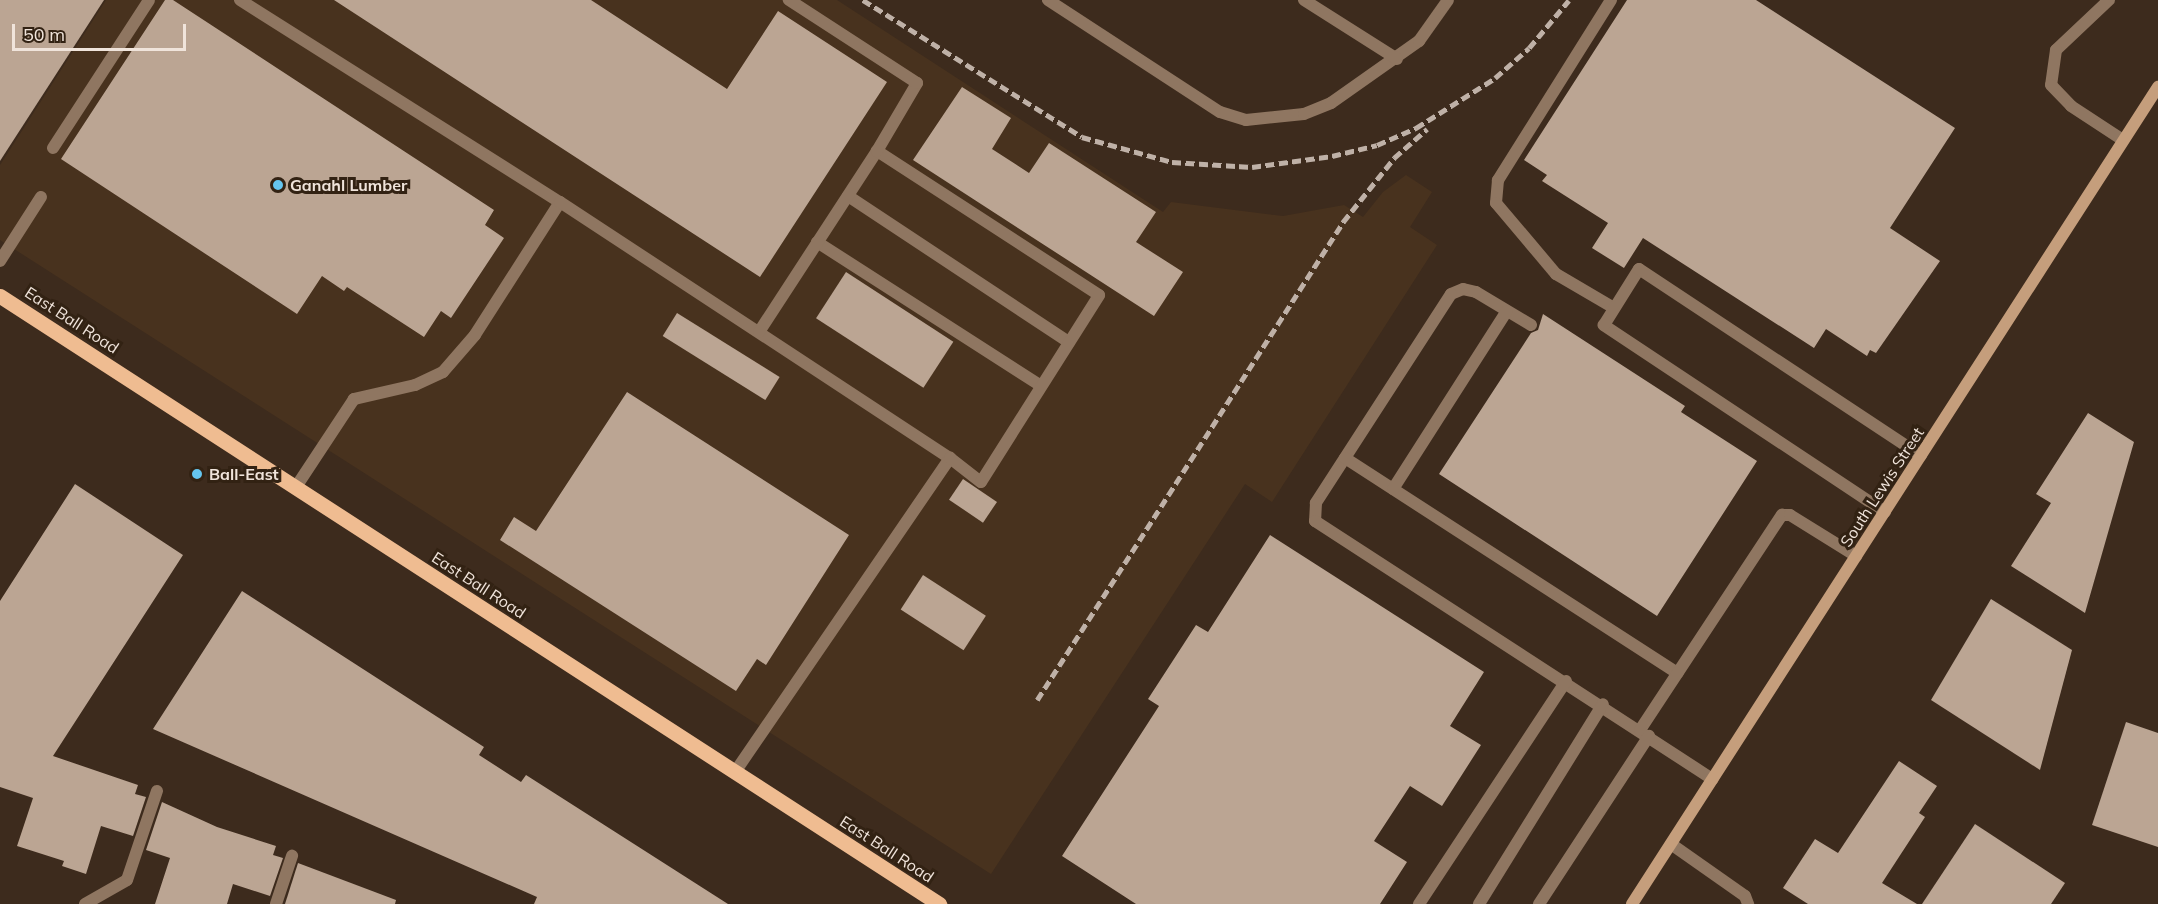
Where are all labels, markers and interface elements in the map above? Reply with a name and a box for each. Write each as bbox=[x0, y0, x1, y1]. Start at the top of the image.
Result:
scale bar bbox=[15, 12, 189, 50]
text: 50 m bbox=[23, 23, 65, 46]
place label: Ganahl Lumber bbox=[290, 175, 407, 195]
marker: Ganahl Lumber bbox=[271, 178, 285, 192]
street label: East Ball Road bbox=[21, 283, 123, 357]
street label: South Lewis Street bbox=[1836, 424, 1928, 550]
place label: Ball-East bbox=[209, 464, 279, 484]
marker: Ball-East bbox=[190, 467, 204, 481]
street label: East Ball Road bbox=[428, 548, 530, 622]
street label: East Ball Road bbox=[836, 812, 938, 886]

